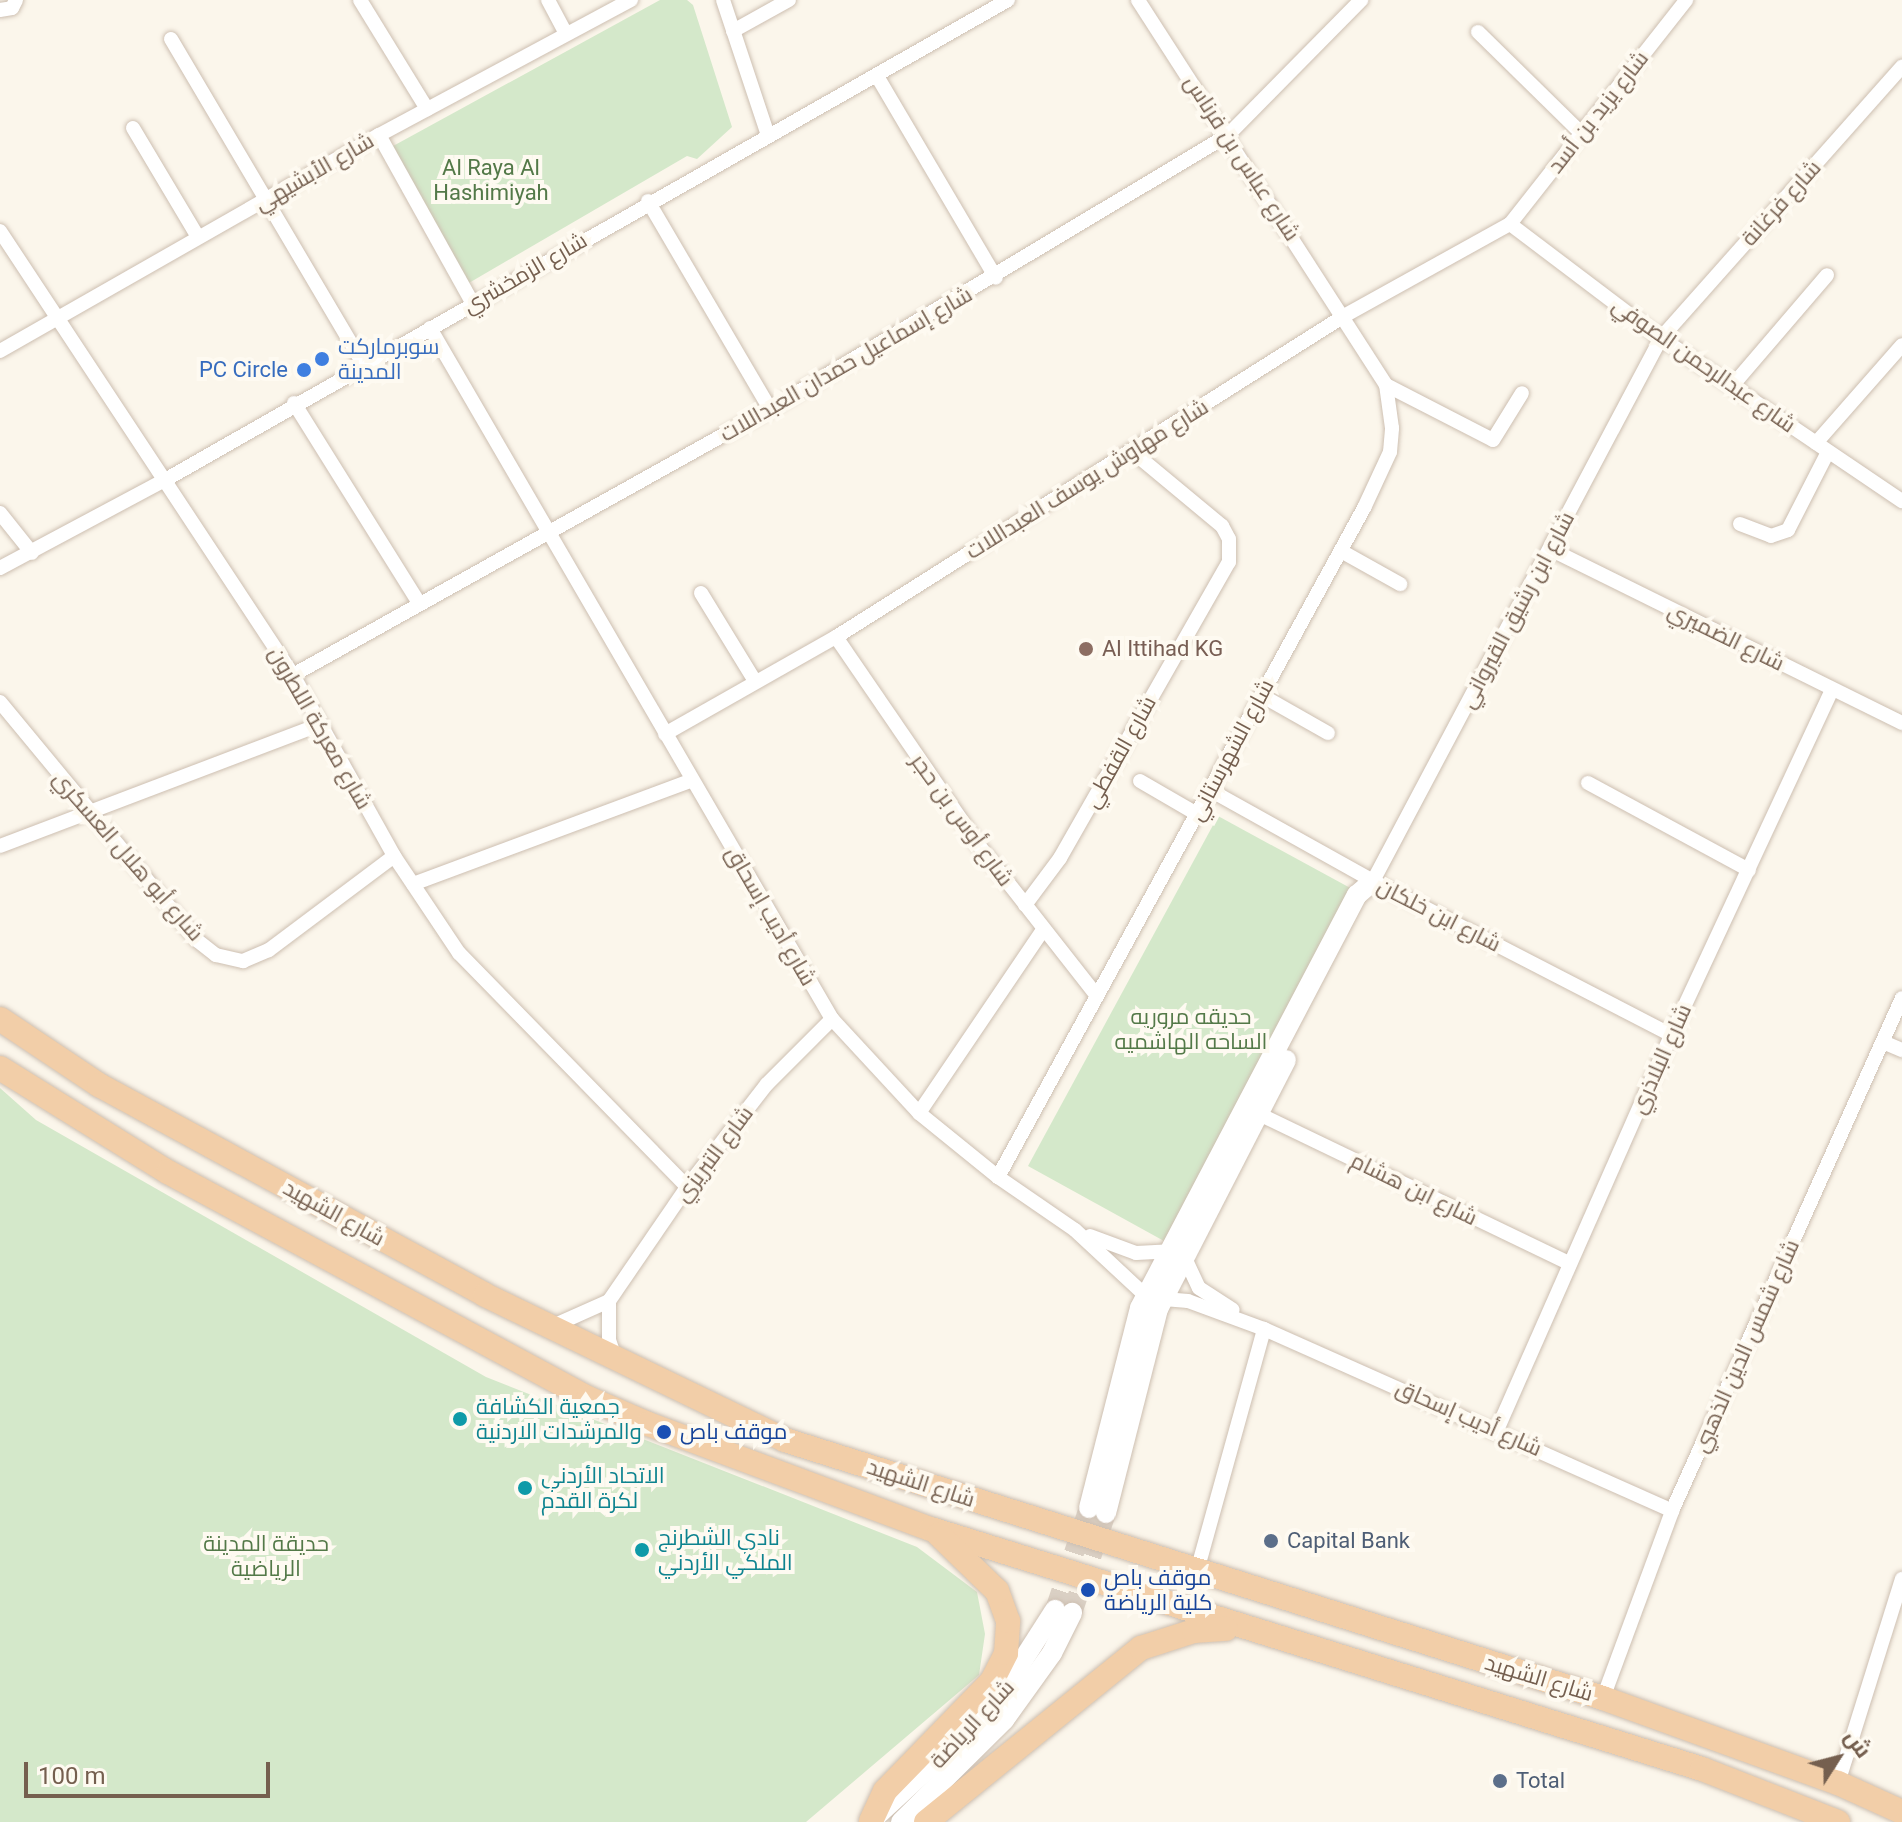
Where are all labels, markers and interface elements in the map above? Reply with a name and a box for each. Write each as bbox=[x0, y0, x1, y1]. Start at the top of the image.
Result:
street label: شارع يزيد بن أسد bbox=[1542, 46, 1654, 178]
street label: شارع عباس بن فرناس bbox=[1179, 70, 1305, 246]
street label: شارع الأبشيهي bbox=[250, 127, 378, 217]
park label: Al Raya Al Hashimiyah bbox=[433, 154, 549, 206]
street label: شارع فرغانة bbox=[1736, 155, 1826, 251]
street label: شارع الزمخشري bbox=[458, 227, 592, 319]
street label: شارع إسماعيل حمدان العبداللات bbox=[715, 281, 977, 447]
street label: شارع عبدالرحمن الصوفي bbox=[1607, 292, 1801, 438]
place label: سوبرماركت المدينة bbox=[338, 333, 440, 384]
marker: سوبرماركت المدينة bbox=[313, 350, 331, 368]
place label: PC Circle bbox=[199, 357, 288, 383]
marker: PC Circle bbox=[295, 361, 313, 379]
street label: شارع مهاوش يوسف العبداللات bbox=[961, 393, 1213, 565]
street label: شارع ابن رشيق القيرواني bbox=[1454, 507, 1580, 713]
street label: شارع الضميري bbox=[1663, 597, 1789, 677]
place label: Al Ittihad KG bbox=[1102, 636, 1223, 662]
marker: Al Ittihad KG bbox=[1077, 640, 1095, 658]
street label: شارع معركة اللطرون bbox=[263, 642, 377, 814]
street label: شارع الشهرستاني bbox=[1183, 675, 1279, 825]
street label: شارع القفطي bbox=[1078, 691, 1162, 813]
street label: شارع أوس بن حجر bbox=[905, 749, 1019, 891]
street label: شارع أبو هلال العسكري bbox=[47, 766, 209, 946]
street label: شارع أديب إسحاق bbox=[720, 842, 822, 990]
street label: شارع ابن خلكان bbox=[1373, 873, 1505, 957]
street label: شارع البلاذري bbox=[1625, 1000, 1697, 1118]
park label: حديقه مروريه الساحه الهاشميه bbox=[1115, 1003, 1267, 1054]
street label: شارع التبريزي bbox=[669, 1101, 759, 1207]
street label: شارع ابن هشام bbox=[1346, 1147, 1482, 1231]
street label: شارع الشهيد bbox=[279, 1174, 389, 1252]
street label: شارع شمس الدين الذهبي bbox=[1687, 1236, 1805, 1456]
street label: شارع أديب إسحاق bbox=[1392, 1374, 1546, 1462]
place label: جمعية الكشافة والمرشدات الاردنية bbox=[476, 1393, 642, 1444]
marker: جمعية الكشافة والمرشدات الاردنية bbox=[451, 1410, 469, 1428]
place label: موقف باص bbox=[680, 1419, 787, 1445]
marker: موقف باص bbox=[655, 1423, 673, 1441]
street label: شارع الشهيد bbox=[864, 1453, 978, 1513]
place label: الاتحاد الأردني لكرة القدم bbox=[541, 1462, 665, 1514]
marker: الاتحاد الأردني لكرة القدم bbox=[516, 1479, 534, 1497]
place label: نادي الشطرنج الملكي الأردني bbox=[658, 1524, 793, 1576]
place label: Capital Bank bbox=[1287, 1528, 1410, 1554]
park label: حديقة المدينة الرياضية bbox=[203, 1530, 329, 1582]
marker: Capital Bank bbox=[1262, 1532, 1280, 1550]
marker: نادي الشطرنج الملكي الأردني bbox=[633, 1541, 651, 1559]
place label: موقف باص كلية الرياضة bbox=[1104, 1564, 1213, 1616]
marker: موقف باص كلية الرياضة bbox=[1079, 1581, 1097, 1599]
street label: شارع الشهيد bbox=[1482, 1649, 1596, 1707]
street label: شارع الرياضة bbox=[924, 1674, 1020, 1774]
north arrow bbox=[1798, 1718, 1878, 1798]
text: ش bbox=[1839, 1725, 1876, 1762]
scale bar bbox=[28, 1746, 274, 1796]
text: 100 m bbox=[38, 1762, 105, 1790]
place label: Total bbox=[1516, 1768, 1565, 1794]
marker: Total bbox=[1491, 1772, 1509, 1790]

